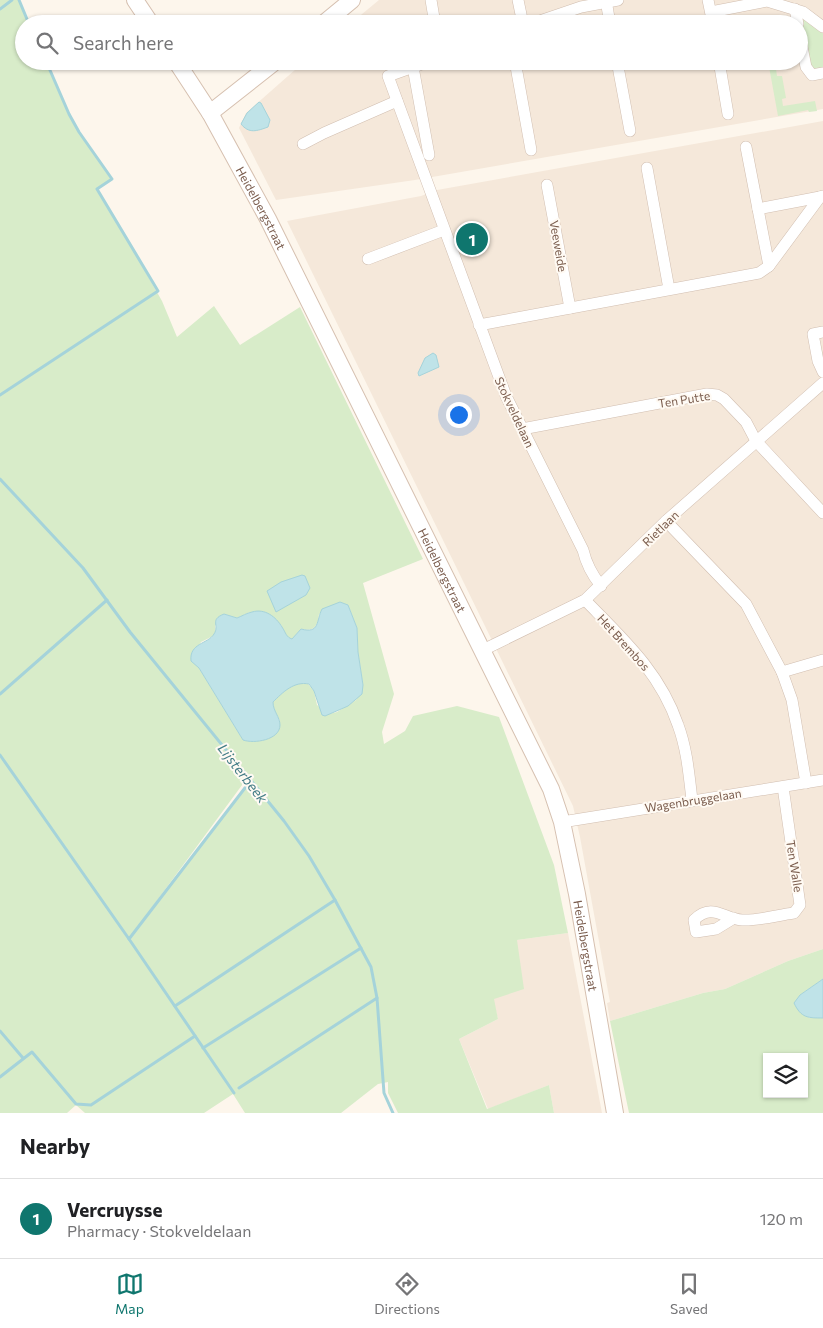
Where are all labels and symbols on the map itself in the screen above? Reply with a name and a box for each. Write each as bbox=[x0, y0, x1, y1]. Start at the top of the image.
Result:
street label: Heidelbergstraat bbox=[234, 164, 289, 252]
street label: Veeweide bbox=[548, 219, 570, 273]
pin: 1 bbox=[456, 220, 488, 258]
street label: Stokveldelaan bbox=[492, 374, 538, 450]
street label: Ten Putte bbox=[657, 388, 711, 410]
your location bbox=[446, 402, 472, 428]
street label: Rietlaan bbox=[639, 507, 681, 549]
street label: Heidelbergstraat bbox=[416, 526, 469, 615]
street label: Het Brembos bbox=[595, 611, 653, 673]
water label: Lijsterbeek bbox=[215, 740, 272, 806]
street label: Wagenbruggelaan bbox=[644, 785, 742, 815]
street label: Ten Walle bbox=[784, 839, 806, 893]
street label: Heidelbergstraat bbox=[571, 899, 601, 992]

